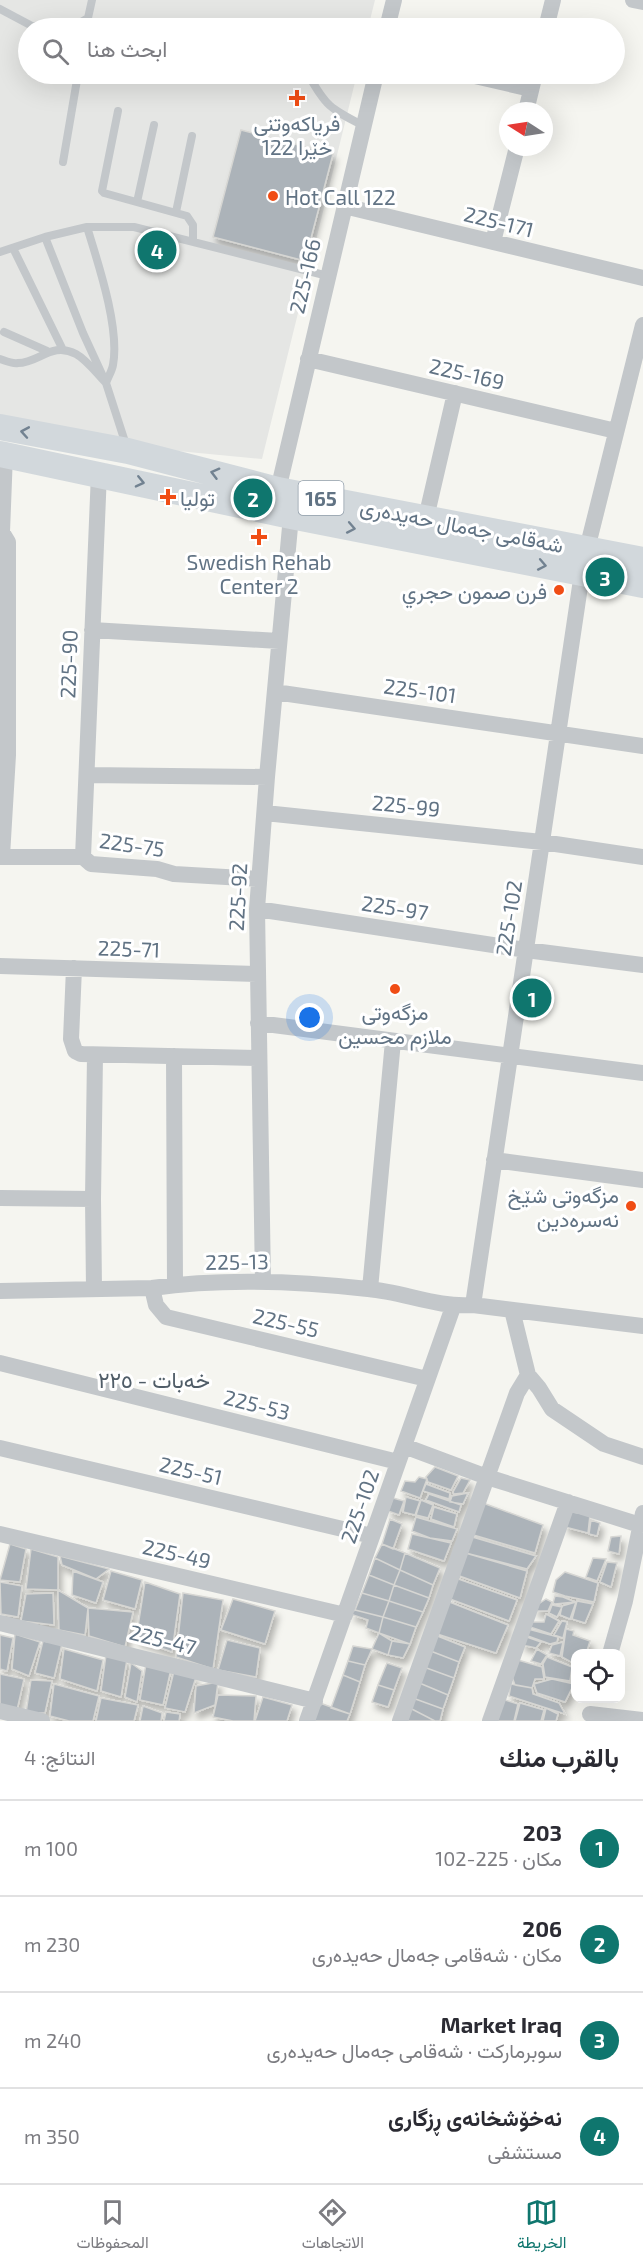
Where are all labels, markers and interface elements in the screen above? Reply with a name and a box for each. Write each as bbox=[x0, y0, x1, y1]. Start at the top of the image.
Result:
search box bbox=[18, 18, 625, 84]
icon: search bbox=[39, 35, 72, 68]
text: ابحث هنا bbox=[87, 35, 167, 61]
marker: فریاکەوتنی خێرا 122 bbox=[288, 89, 306, 107]
north arrow bbox=[499, 102, 553, 156]
place label: فریاکەوتنی خێرا 122 bbox=[254, 110, 340, 161]
place label: Hot Call 122 bbox=[285, 184, 396, 209]
marker: Hot Call 122 bbox=[266, 189, 280, 203]
street label: 225-171 bbox=[461, 200, 537, 242]
pin: 4 bbox=[138, 228, 176, 272]
street label: 225-166 bbox=[283, 236, 325, 316]
street label: 225-169 bbox=[427, 352, 507, 394]
one-way arrow bbox=[20, 426, 30, 438]
one-way arrow bbox=[210, 468, 220, 481]
one-way arrow bbox=[134, 475, 144, 488]
pin: 2 bbox=[234, 476, 272, 520]
road number: 165 bbox=[298, 481, 344, 515]
place label: تولیا bbox=[180, 485, 215, 512]
marker: تولیا bbox=[161, 490, 175, 504]
street label: شەقامی جەمال حەیدەری bbox=[358, 493, 566, 559]
one-way arrow bbox=[345, 521, 355, 534]
marker: Swedish Rehab Center 2 bbox=[250, 528, 268, 546]
place label: Swedish Rehab Center 2 bbox=[187, 549, 331, 598]
pin: 3 bbox=[586, 554, 624, 600]
one-way arrow bbox=[537, 558, 547, 571]
place label: فرن صمون حجري bbox=[402, 578, 547, 609]
marker: فرن صمون حجري bbox=[552, 583, 566, 597]
street label: 225-90 bbox=[54, 629, 82, 699]
street label: 225-101 bbox=[382, 673, 458, 707]
street label: 225-99 bbox=[371, 789, 441, 821]
street label: 225-75 bbox=[98, 827, 166, 861]
street label: 225-92 bbox=[223, 862, 251, 932]
street label: 225-102 bbox=[490, 878, 526, 958]
street label: 225-97 bbox=[360, 889, 430, 925]
street label: 225-71 bbox=[97, 934, 161, 962]
pin: 1 bbox=[512, 976, 552, 1020]
marker: مزگه‌وتی ملازم محسین bbox=[388, 982, 402, 996]
place label: مزگه‌وتی ملازم محسین bbox=[338, 999, 452, 1051]
your location bbox=[295, 1003, 324, 1032]
place label: مزگه‌وتی شێخ نه‌سرەدین bbox=[508, 1182, 619, 1233]
marker: مزگه‌وتی شێخ نه‌سرەدین bbox=[624, 1199, 638, 1213]
street label: 225-13 bbox=[205, 1248, 269, 1274]
street label: 225-55 bbox=[251, 1302, 321, 1342]
district label: خەبات - ٢٢٥ bbox=[98, 1366, 210, 1393]
street label: 225-53 bbox=[221, 1384, 293, 1424]
street label: 225-51 bbox=[157, 1451, 225, 1489]
street label: 225-102 bbox=[335, 1466, 383, 1546]
street label: 225-49 bbox=[140, 1533, 214, 1573]
street label: 225-47 bbox=[127, 1619, 199, 1659]
map controls bbox=[571, 1649, 625, 1703]
button: locate bbox=[571, 1649, 625, 1703]
text: بالقرب منك bbox=[499, 1741, 619, 1772]
text: النتائج: 4 bbox=[24, 1745, 95, 1769]
text: 203 bbox=[523, 1819, 562, 1845]
text: 100 m bbox=[24, 1836, 78, 1860]
text: 1 bbox=[595, 1836, 604, 1860]
text: مكان · 225-102 bbox=[435, 1846, 562, 1870]
text: 206 bbox=[522, 1915, 562, 1941]
text: 230 m bbox=[24, 1932, 80, 1956]
text: 2 bbox=[594, 1932, 605, 1956]
text: مكان · شەقامی جەمال حەیدەری bbox=[312, 1942, 562, 1966]
text: Market Iraq bbox=[441, 2011, 562, 2037]
text: 240 m bbox=[24, 2028, 82, 2052]
text: 3 bbox=[594, 2028, 605, 2052]
text: سوبرماركت · شەقامی جەمال حەیدەری bbox=[266, 2038, 562, 2062]
text: نەخۆشخانەی ڕزگاری bbox=[388, 2104, 562, 2130]
text: 350 m bbox=[24, 2124, 80, 2148]
text: 4 bbox=[593, 2124, 606, 2148]
text: مستشفى bbox=[487, 2139, 562, 2163]
tab: المحفوظات bbox=[77, 2196, 149, 2257]
tab: الاتجاهات bbox=[302, 2196, 364, 2257]
tab: الخريطة bbox=[517, 2196, 566, 2257]

